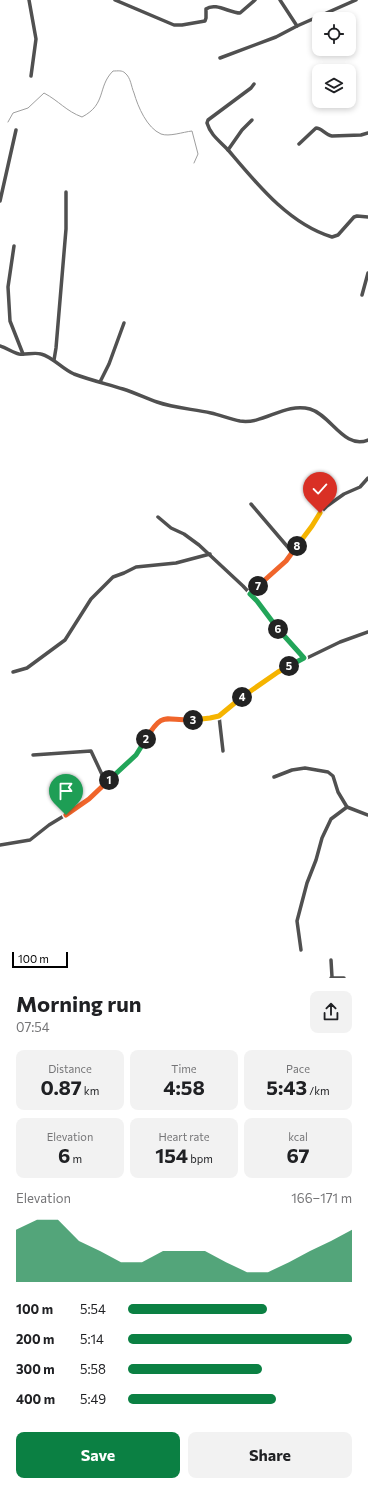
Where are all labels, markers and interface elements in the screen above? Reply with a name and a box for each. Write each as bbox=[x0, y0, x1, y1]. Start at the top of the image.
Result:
map controls bbox=[312, 12, 356, 108]
button: locate bbox=[312, 12, 356, 56]
button: layers bbox=[312, 64, 356, 108]
pin bbox=[303, 472, 337, 513]
icon: check bbox=[309, 478, 331, 500]
pin: 8 bbox=[287, 536, 307, 556]
text: 8 bbox=[294, 539, 300, 552]
pin: 7 bbox=[248, 576, 268, 596]
text: 7 bbox=[255, 579, 261, 592]
pin: 6 bbox=[268, 619, 288, 639]
text: 6 bbox=[275, 622, 281, 635]
pin: 5 bbox=[279, 656, 299, 676]
text: 5 bbox=[286, 659, 292, 672]
pin: 4 bbox=[232, 687, 252, 707]
text: 4 bbox=[239, 690, 245, 703]
pin: 3 bbox=[183, 710, 203, 730]
text: 3 bbox=[190, 713, 196, 726]
pin: 2 bbox=[136, 729, 156, 749]
text: 2 bbox=[143, 732, 149, 745]
pin: 1 bbox=[99, 770, 119, 790]
text: 1 bbox=[107, 773, 111, 786]
pin bbox=[49, 774, 83, 815]
icon: arrive bbox=[55, 780, 77, 802]
scale bar bbox=[12, 950, 68, 969]
text: 100 m bbox=[18, 952, 49, 965]
text: Morning run bbox=[16, 990, 142, 1017]
button: share bbox=[310, 991, 352, 1033]
text: 07:54 bbox=[16, 1019, 50, 1035]
text: Distance bbox=[48, 1062, 92, 1075]
text: Time bbox=[171, 1062, 197, 1075]
text: Pace bbox=[286, 1062, 310, 1075]
text: 0.87 bbox=[41, 1075, 82, 1099]
text: 4:58 bbox=[163, 1075, 205, 1099]
text: 5:43 bbox=[266, 1075, 307, 1099]
text: km bbox=[82, 1084, 99, 1097]
text: /km bbox=[307, 1084, 330, 1097]
text: Elevation bbox=[47, 1130, 93, 1143]
text: Heart rate bbox=[158, 1130, 210, 1143]
text: kcal bbox=[288, 1130, 308, 1143]
text: 6 bbox=[58, 1143, 70, 1167]
text: 154 bbox=[155, 1143, 188, 1167]
text: 67 bbox=[286, 1143, 310, 1167]
text: m bbox=[70, 1152, 82, 1165]
text: bpm bbox=[188, 1152, 213, 1165]
text: Elevation bbox=[16, 1190, 71, 1206]
text: 166–171 m bbox=[291, 1190, 352, 1206]
text: 100 m bbox=[16, 1301, 53, 1317]
text: 5:54 bbox=[80, 1301, 106, 1317]
text: 200 m bbox=[16, 1331, 54, 1347]
text: 5:14 bbox=[80, 1331, 104, 1347]
text: 300 m bbox=[16, 1361, 55, 1377]
text: 5:58 bbox=[80, 1361, 106, 1377]
text: 400 m bbox=[16, 1391, 55, 1407]
text: 5:49 bbox=[80, 1391, 106, 1407]
button: Save bbox=[16, 1432, 180, 1478]
button: Share bbox=[188, 1432, 352, 1478]

